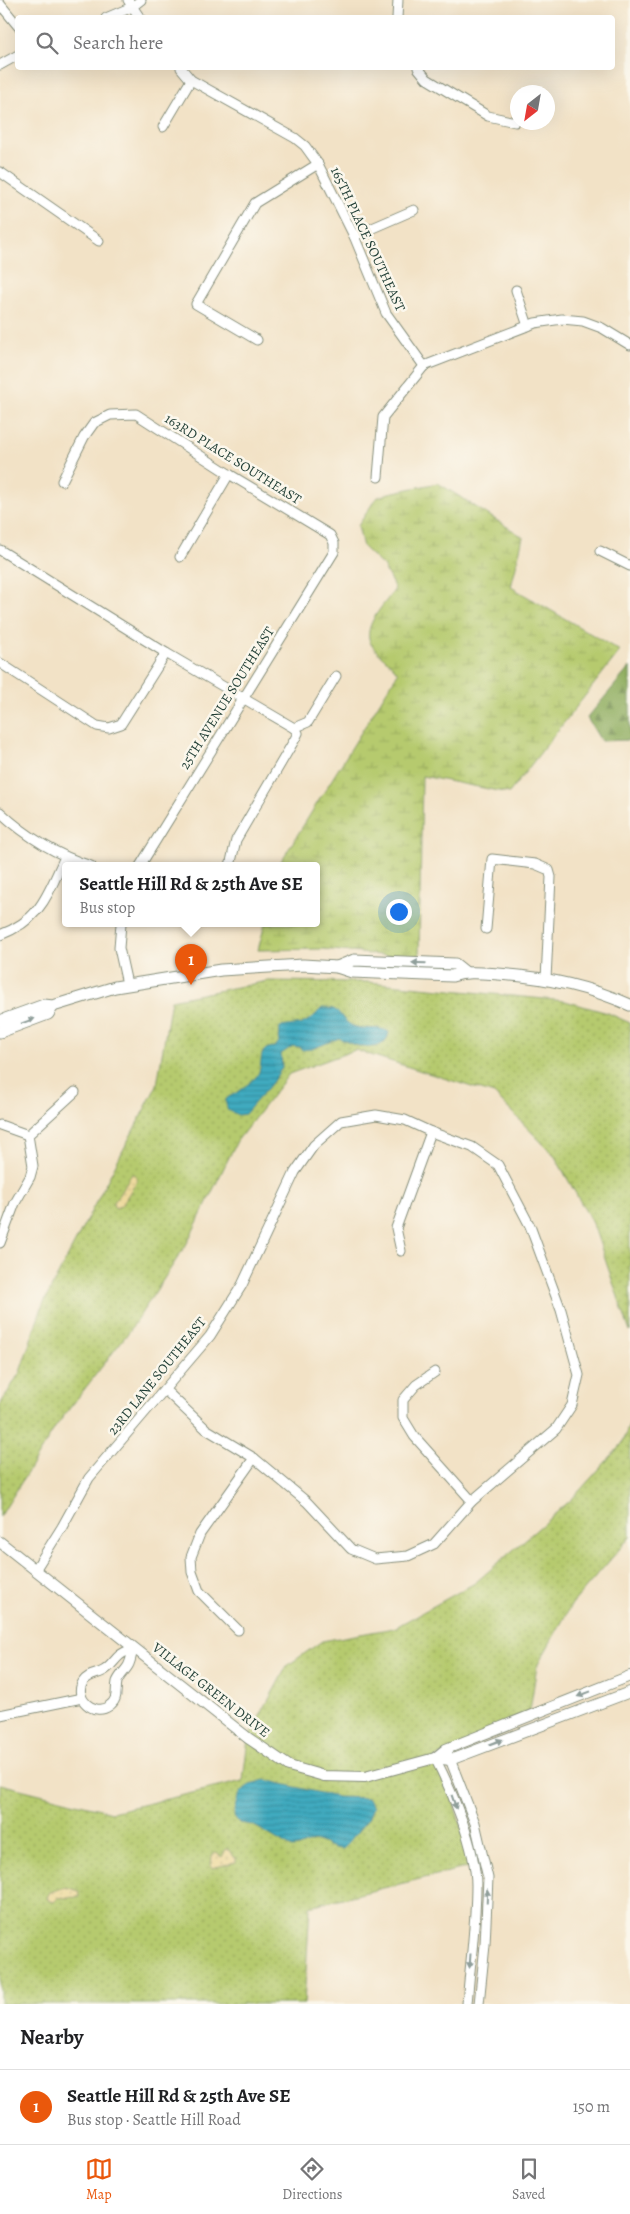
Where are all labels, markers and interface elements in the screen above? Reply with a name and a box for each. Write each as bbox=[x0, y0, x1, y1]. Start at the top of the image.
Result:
search box bbox=[15, 15, 615, 70]
icon: search bbox=[33, 29, 61, 57]
text: Search here bbox=[73, 30, 163, 56]
north arrow bbox=[510, 85, 555, 130]
street label: 165TH PLACE SOUTHEAST bbox=[326, 164, 410, 315]
street label: 163RD PLACE SOUTHEAST bbox=[161, 409, 305, 509]
street label: 25TH AVENUE SOUTHEAST bbox=[175, 623, 279, 773]
popup bbox=[62, 862, 320, 927]
text: Seattle Hill Rd & 25th Ave SE bbox=[79, 871, 303, 897]
text: Bus stop bbox=[79, 897, 135, 919]
your location bbox=[386, 899, 412, 925]
pin: 1 bbox=[175, 944, 207, 985]
one-way arrow bbox=[411, 959, 427, 967]
one-way arrow bbox=[21, 1017, 36, 1025]
street label: 23RD LANE SOUTHEAST bbox=[103, 1313, 211, 1439]
street label: VILLAGE GREEN DRIVE bbox=[148, 1638, 274, 1742]
one-way arrow bbox=[577, 1691, 592, 1698]
one-way arrow bbox=[489, 1738, 504, 1746]
one-way arrow bbox=[451, 1795, 458, 1810]
one-way arrow bbox=[484, 1888, 492, 1904]
one-way arrow bbox=[466, 1954, 474, 1970]
text: Nearby bbox=[20, 2023, 83, 2051]
text: Seattle Hill Rd & 25th Ave SE bbox=[67, 2083, 290, 2109]
text: 1 bbox=[33, 2096, 39, 2118]
text: 150 m bbox=[573, 2096, 610, 2118]
text: Bus stop · Seattle Hill Road bbox=[67, 2109, 241, 2131]
tab: Map bbox=[85, 2155, 113, 2204]
tab: Directions bbox=[282, 2155, 342, 2204]
tab: Saved bbox=[512, 2155, 545, 2204]

